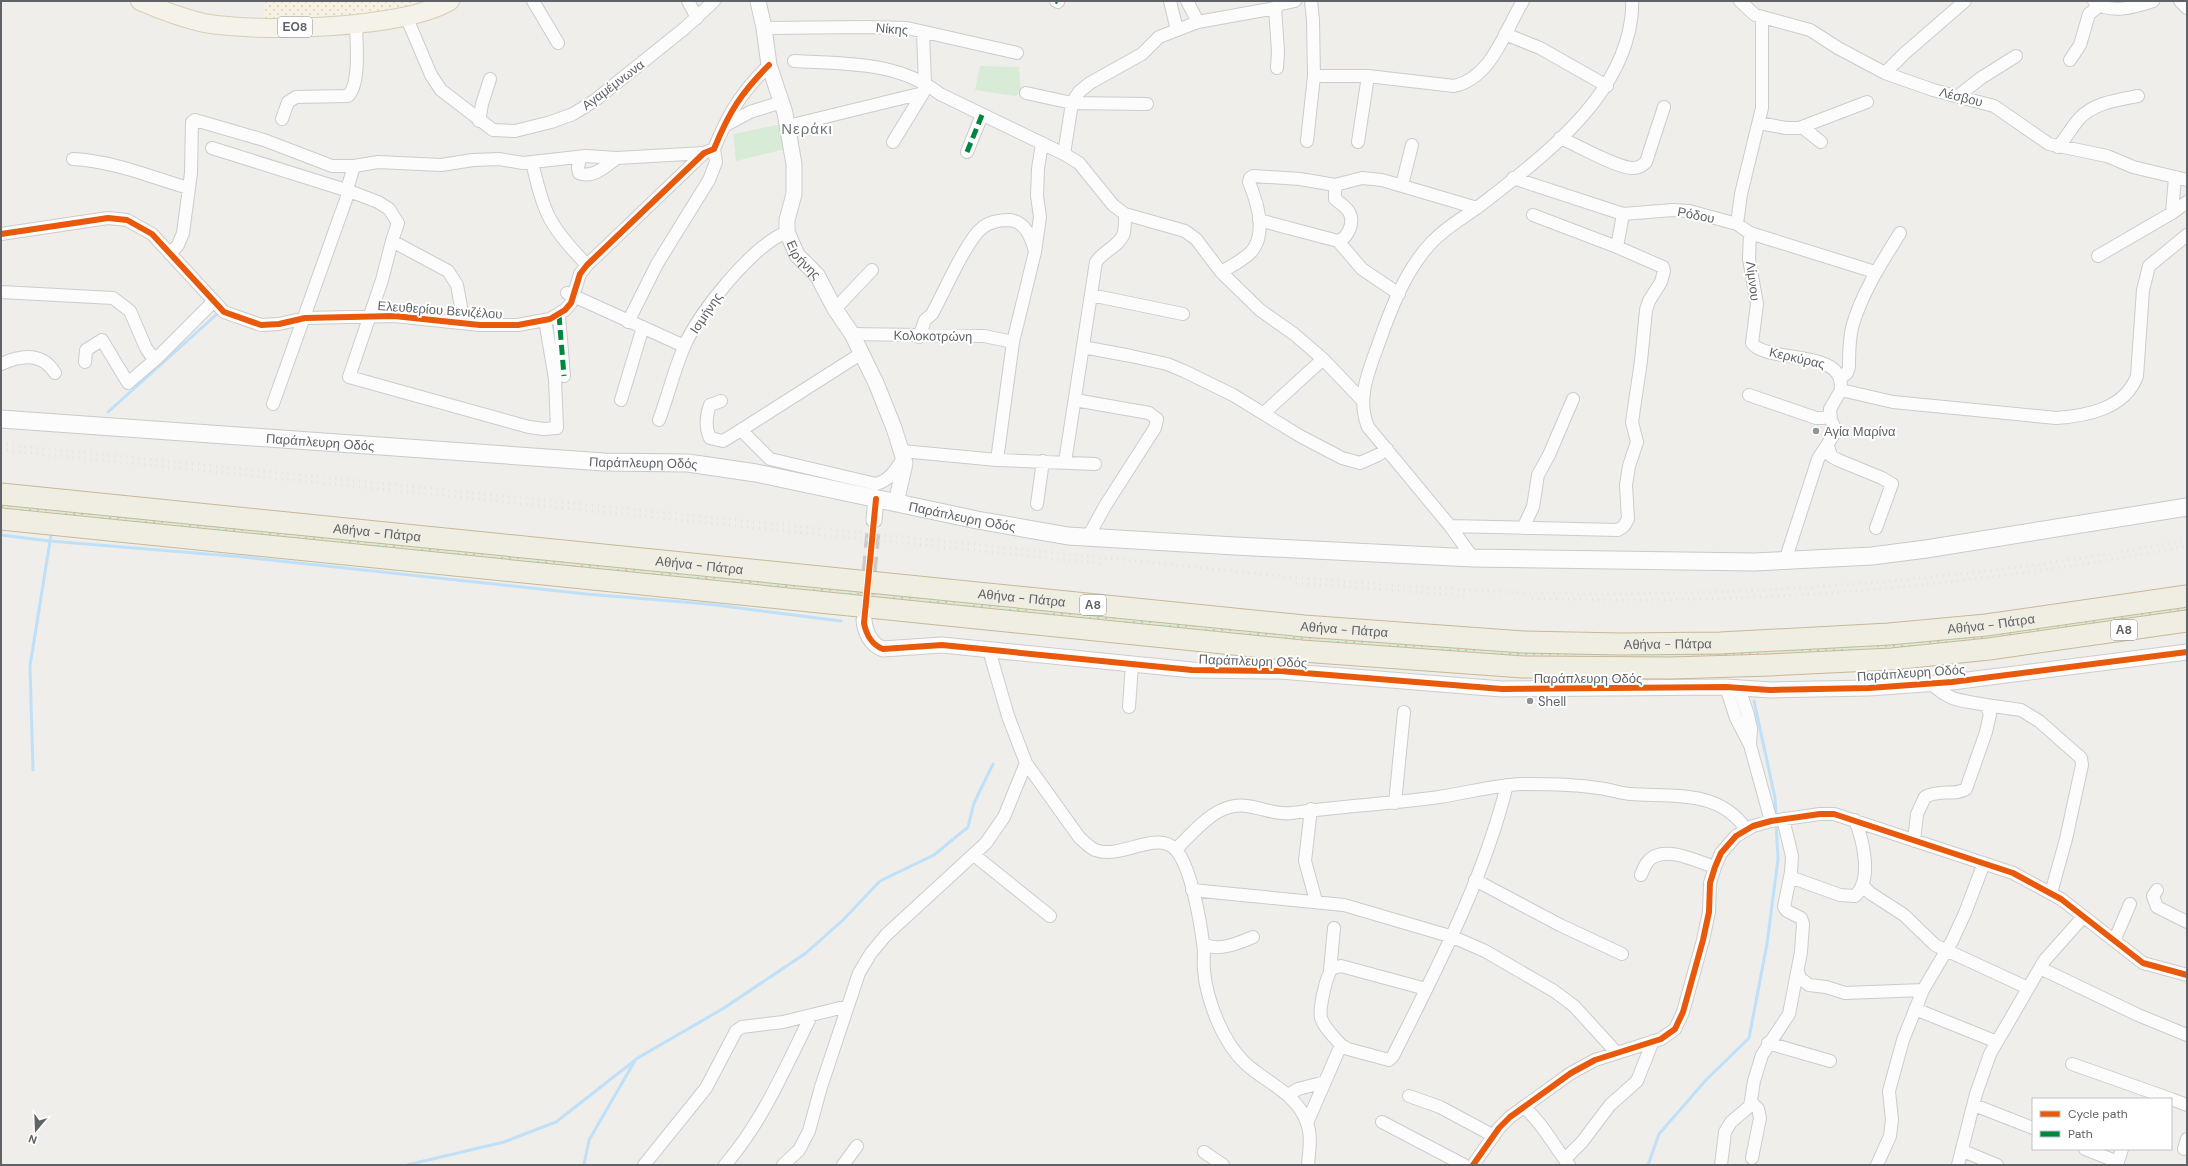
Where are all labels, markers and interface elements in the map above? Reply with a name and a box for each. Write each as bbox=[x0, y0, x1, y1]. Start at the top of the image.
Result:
road number: ΕΟ8 bbox=[278, 17, 312, 37]
street label: Νίκης bbox=[875, 19, 909, 39]
street label: Αγαμέμνωνα bbox=[578, 56, 648, 114]
street label: Λέσβου bbox=[1937, 83, 1985, 111]
district label: Νεράκι bbox=[781, 119, 833, 139]
street label: Ρόδου bbox=[1676, 203, 1716, 227]
street label: Ειρήνης bbox=[783, 237, 825, 283]
street label: Λίμνου bbox=[1742, 260, 1764, 302]
street label: Ισμήνης bbox=[686, 289, 726, 337]
street label: Ελευθερίου Βενιζέλου bbox=[377, 297, 503, 323]
street label: Κολοκοτρώνη bbox=[893, 327, 973, 345]
street label: Κερκύρας bbox=[1767, 343, 1827, 373]
place label: Αγία Μαρίνα bbox=[1824, 423, 1896, 440]
marker: Αγία Μαρίνα bbox=[1811, 426, 1821, 436]
street label: Παράπλευρη Οδός bbox=[265, 429, 375, 454]
street label: Παράπλευρη Οδός bbox=[589, 452, 699, 473]
street label: Παράπλευρη Οδός bbox=[907, 497, 1017, 535]
street label: Αθήνα - Πάτρα bbox=[332, 519, 422, 545]
street label: Αθήνα - Πάτρα bbox=[655, 552, 745, 578]
street label: Αθήνα - Πάτρα bbox=[977, 585, 1067, 610]
road number: Α8 bbox=[1080, 595, 1106, 615]
street label: Αθήνα - Πάτρα bbox=[1946, 610, 2036, 637]
street label: Αθήνα - Πάτρα bbox=[1300, 617, 1389, 641]
road number: Α8 bbox=[2111, 620, 2137, 640]
street label: Αθήνα - Πάτρα bbox=[1624, 635, 1712, 652]
street label: Παράπλευρη Οδός bbox=[1198, 651, 1308, 671]
street label: Παράπλευρη Οδός bbox=[1856, 661, 1966, 685]
street label: Παράπλευρη Οδός bbox=[1534, 670, 1642, 687]
place label: Shell bbox=[1538, 693, 1566, 710]
marker: Shell bbox=[1525, 696, 1535, 706]
legend bbox=[2032, 1098, 2172, 1150]
text: Cycle path bbox=[2068, 1106, 2128, 1122]
north arrow bbox=[16, 1110, 56, 1150]
text: Path bbox=[2068, 1126, 2093, 1142]
text: N bbox=[27, 1132, 39, 1147]

